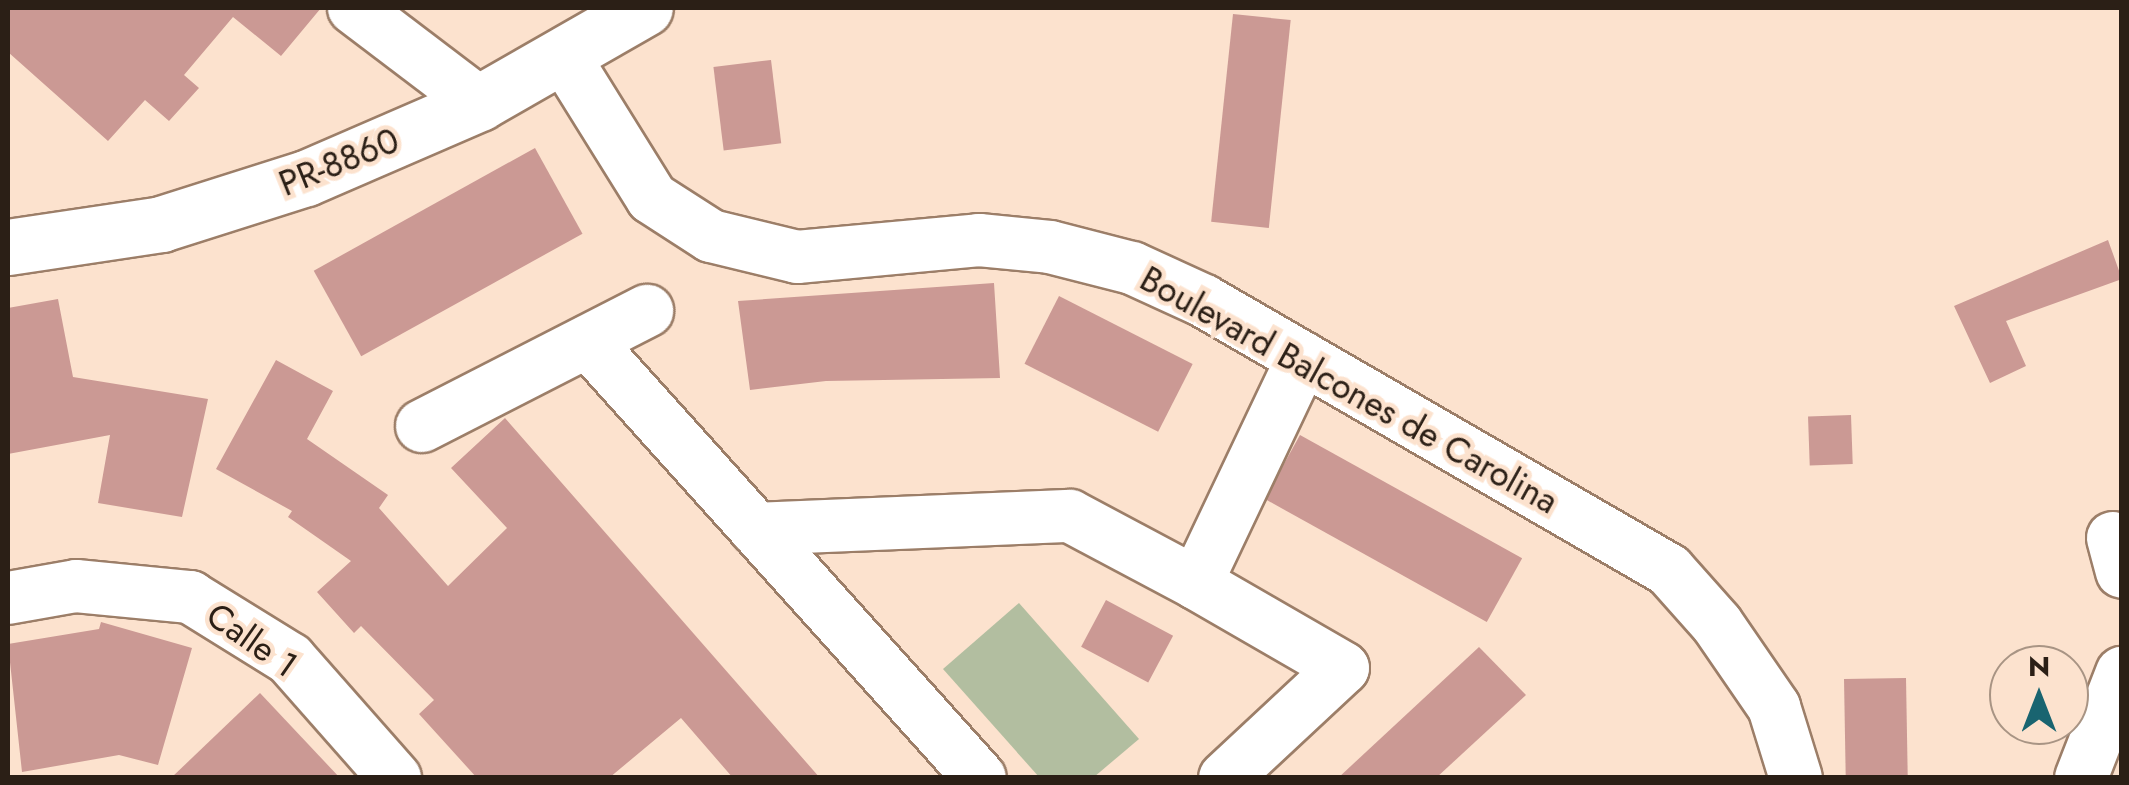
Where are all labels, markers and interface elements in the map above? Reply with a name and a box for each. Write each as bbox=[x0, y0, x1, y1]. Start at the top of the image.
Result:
street label: PR-8860 bbox=[273, 119, 405, 205]
street label: Boulevard Balcones de Carolina bbox=[1133, 258, 1565, 522]
street label: Calle 1 bbox=[199, 594, 305, 686]
north arrow bbox=[1989, 645, 2089, 745]
text: N bbox=[2028, 646, 2050, 687]

